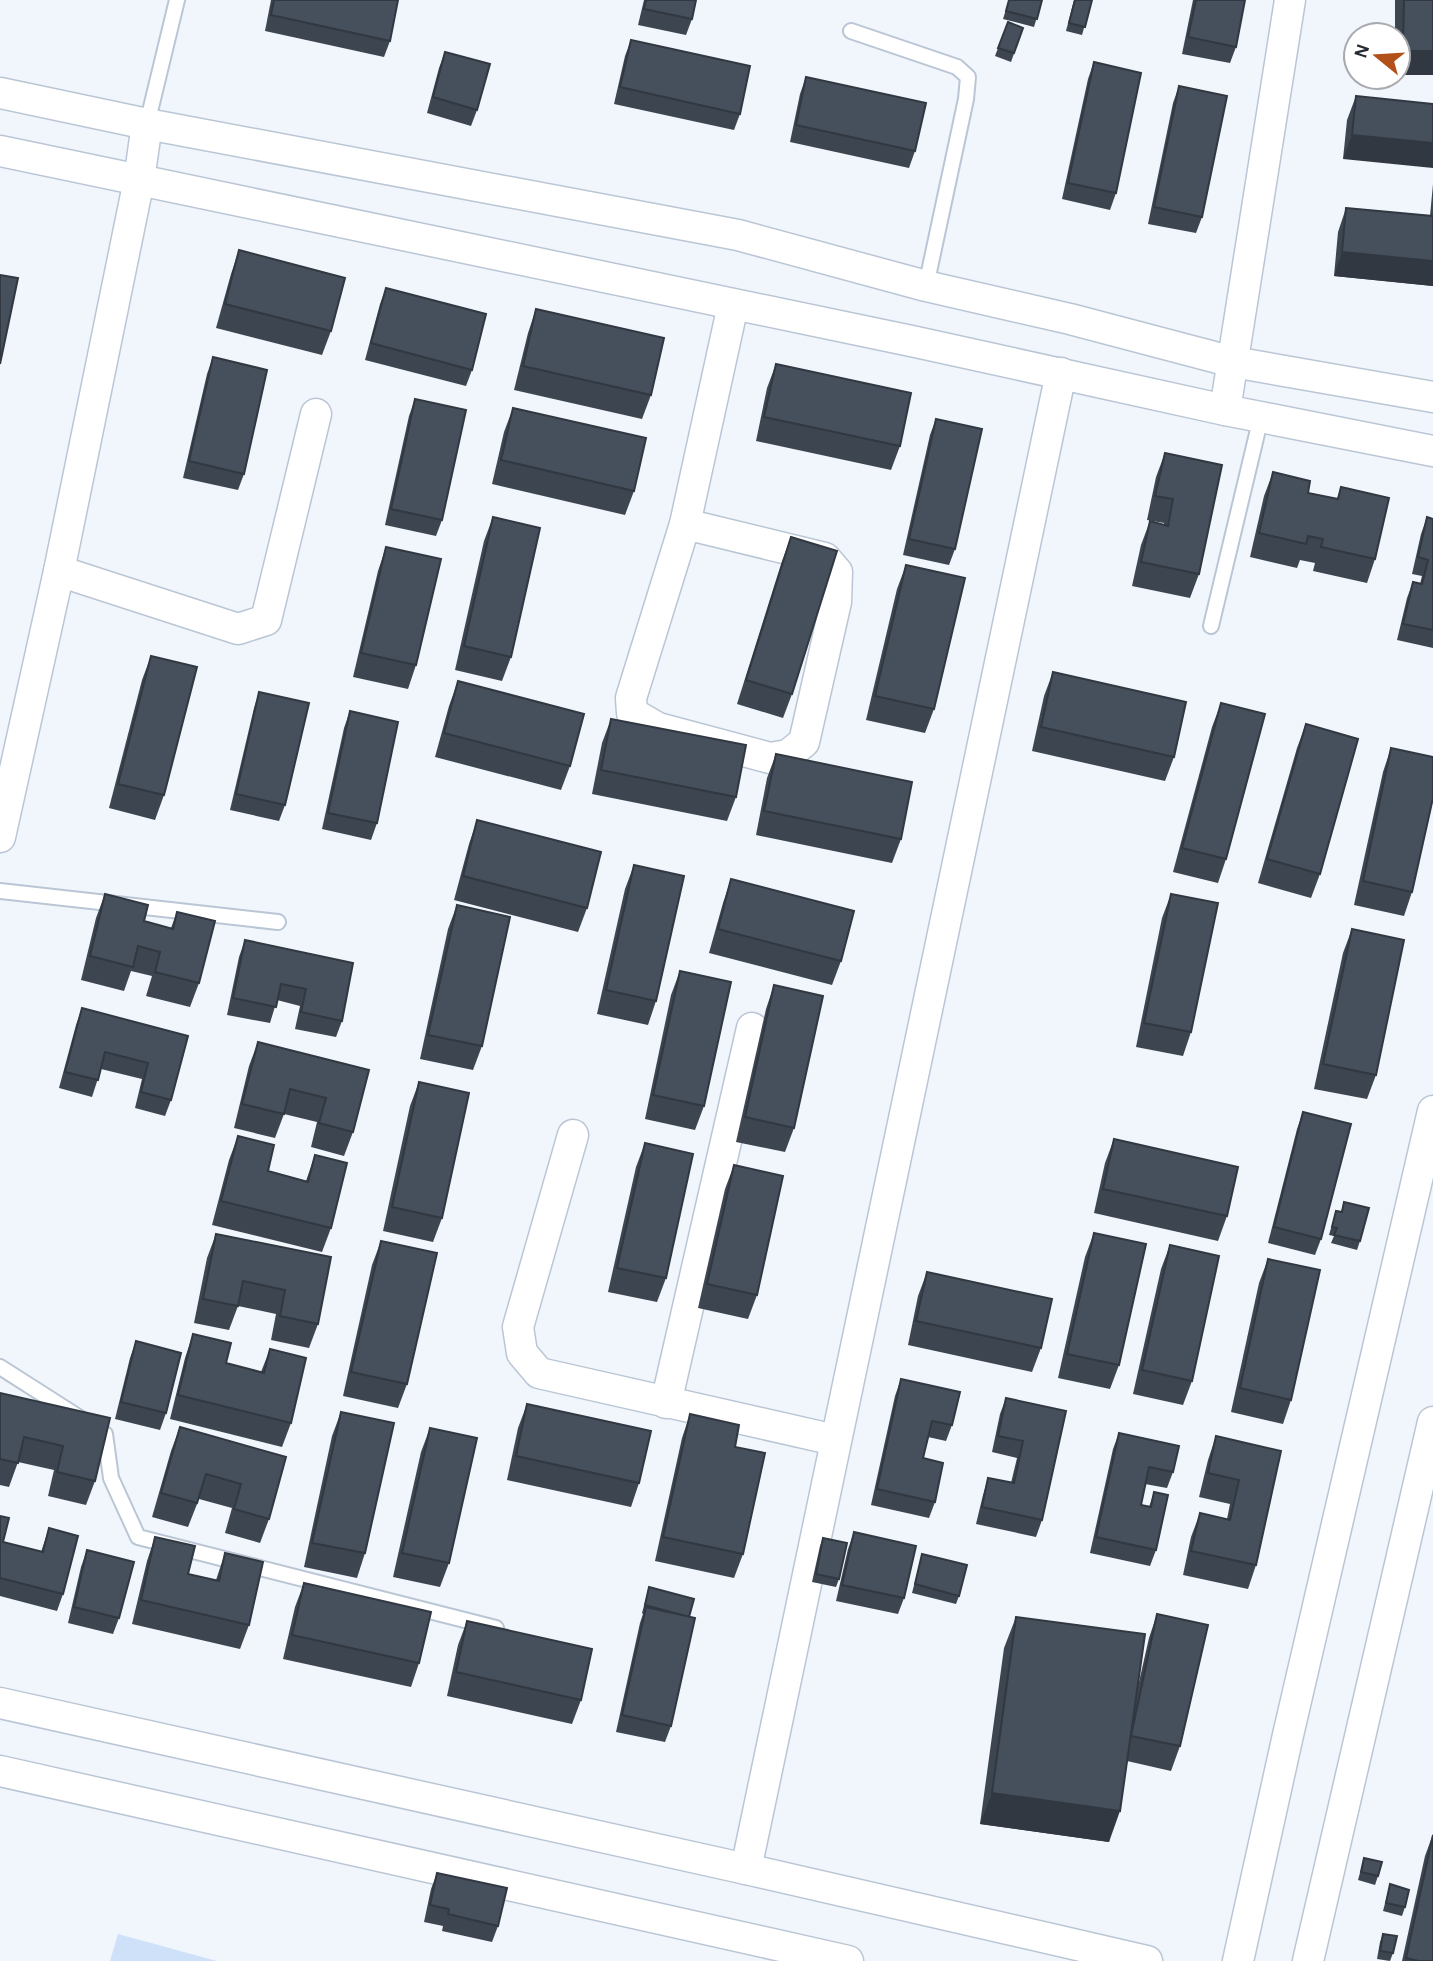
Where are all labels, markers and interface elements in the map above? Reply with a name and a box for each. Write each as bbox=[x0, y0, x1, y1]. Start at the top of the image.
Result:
north arrow bbox=[1342, 21, 1412, 91]
text: N bbox=[1351, 42, 1373, 60]

